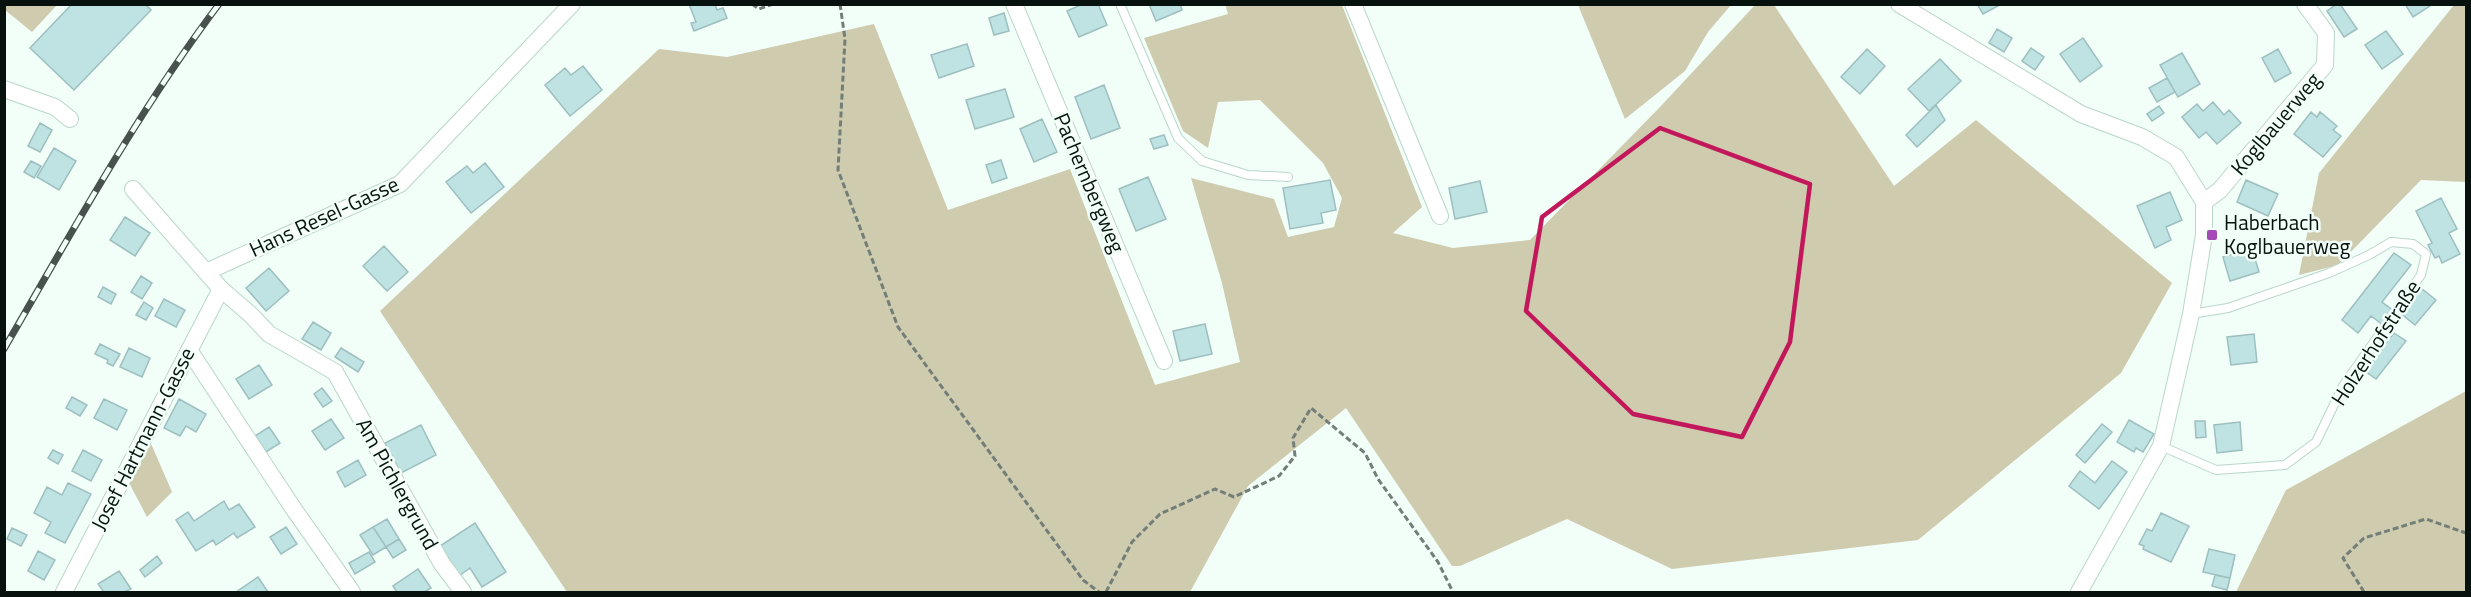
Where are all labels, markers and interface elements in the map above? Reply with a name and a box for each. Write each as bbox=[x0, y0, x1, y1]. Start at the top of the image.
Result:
street label: Koglbauerweg bbox=[2222, 65, 2328, 182]
street label: Pachernbergweg bbox=[1046, 108, 1134, 258]
street label: Hans Resel-Gasse bbox=[244, 167, 404, 265]
place label: Haberbach Koglbauerweg bbox=[2224, 206, 2350, 262]
marker: Haberbach Koglbauerweg bbox=[2205, 228, 2219, 242]
street label: Holzerhofstraße bbox=[2322, 273, 2428, 412]
street label: Josef Hartmann-Gasse bbox=[82, 341, 202, 536]
street label: Am Pichlergrund bbox=[348, 412, 447, 555]

